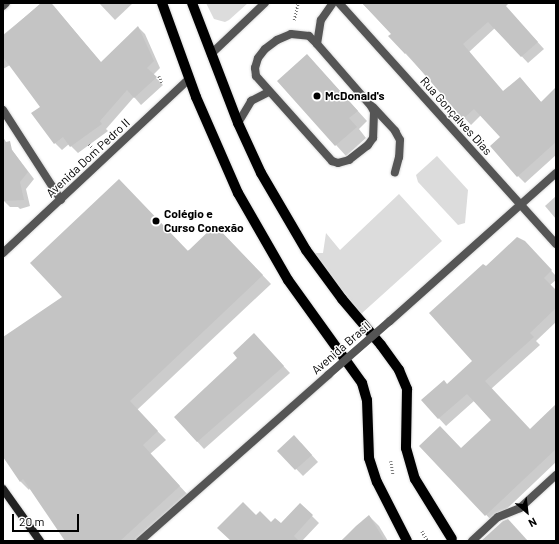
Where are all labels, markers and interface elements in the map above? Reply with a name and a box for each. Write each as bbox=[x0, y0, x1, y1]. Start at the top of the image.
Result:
street label: Rua Gonçalves Dias bbox=[417, 74, 495, 158]
place label: McDonald's bbox=[325, 89, 385, 103]
marker: McDonald's bbox=[312, 91, 322, 101]
street label: Avenida Dom Pedro II bbox=[43, 116, 133, 200]
place label: Colégio e Curso Conexão bbox=[164, 207, 244, 235]
marker: Colégio e Curso Conexão bbox=[151, 216, 161, 226]
street label: Avenida Brasil bbox=[309, 319, 373, 377]
north arrow bbox=[507, 492, 547, 532]
scale bar bbox=[14, 506, 81, 532]
text: 20 m bbox=[19, 514, 45, 528]
text: N bbox=[527, 516, 539, 530]

